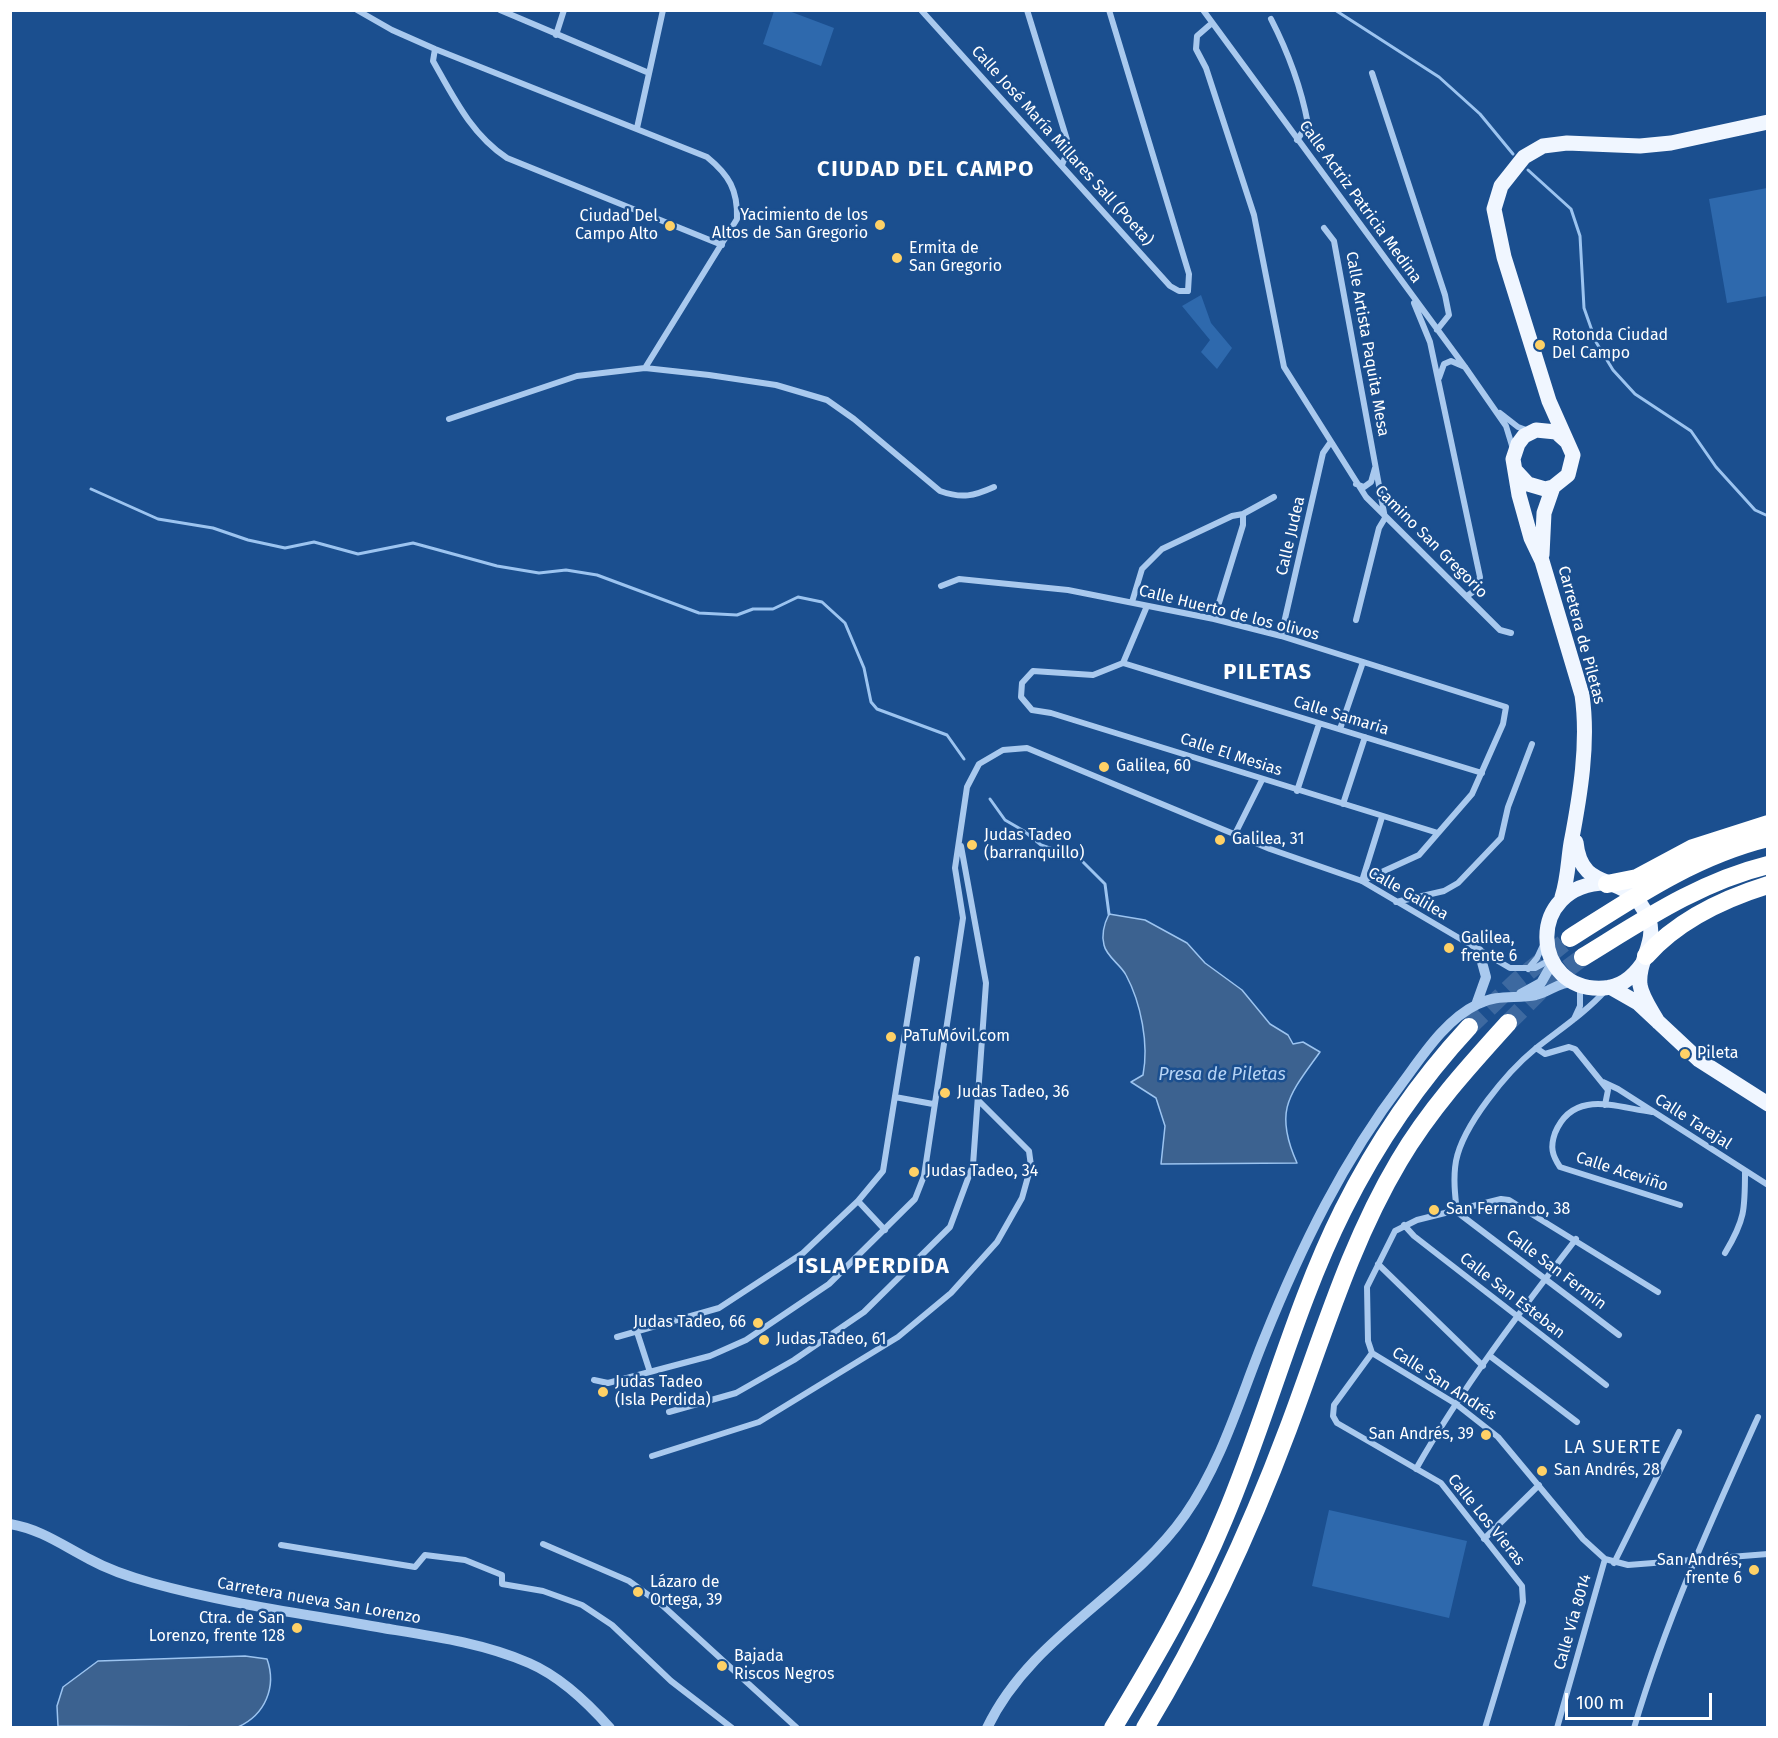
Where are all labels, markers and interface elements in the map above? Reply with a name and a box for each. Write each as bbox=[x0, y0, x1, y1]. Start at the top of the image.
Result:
street label: Calle José María Millares Sall (Poeta) bbox=[967, 42, 1157, 250]
street label: Calle Actriz Patricia Medina bbox=[1295, 117, 1425, 287]
district label: CIUDAD DEL CAMPO bbox=[817, 157, 1035, 183]
place label: Yacimiento de los Altos de San Gregorio bbox=[712, 206, 868, 244]
place label: Ciudad Del Campo Alto bbox=[575, 207, 658, 245]
marker: Yacimiento de los Altos de San Gregorio bbox=[873, 218, 887, 232]
marker: Ciudad Del Campo Alto bbox=[663, 219, 677, 233]
place label: Ermita de San Gregorio bbox=[909, 239, 1002, 277]
street label: Calle Artista Paquita Mesa bbox=[1341, 250, 1393, 438]
marker: Ermita de San Gregorio bbox=[890, 251, 904, 265]
place label: Rotonda Ciudad Del Campo bbox=[1552, 326, 1668, 364]
marker: Rotonda Ciudad Del Campo bbox=[1533, 338, 1547, 352]
street label: Camino San Gregorio bbox=[1371, 482, 1491, 602]
street label: Calle Judea bbox=[1273, 495, 1309, 577]
street label: Carretera de Piletas bbox=[1553, 564, 1609, 706]
street label: Calle Huerto de los olivos bbox=[1137, 581, 1321, 645]
district label: PILETAS bbox=[1223, 660, 1313, 686]
street label: Calle Samaria bbox=[1291, 692, 1391, 740]
street label: Calle El Mesias bbox=[1178, 729, 1284, 781]
place label: Galilea, 60 bbox=[1116, 757, 1191, 777]
marker: Galilea, 60 bbox=[1097, 760, 1111, 774]
place label: Judas Tadeo (barranquillo) bbox=[984, 826, 1084, 864]
place label: Galilea, 31 bbox=[1232, 830, 1304, 850]
marker: Galilea, 31 bbox=[1213, 833, 1227, 847]
marker: Judas Tadeo (barranquillo) bbox=[965, 838, 979, 852]
street label: Calle Galilea bbox=[1365, 863, 1451, 925]
place label: Galilea, frente 6 bbox=[1461, 929, 1517, 967]
marker: Galilea, frente 6 bbox=[1442, 941, 1456, 955]
place label: PaTuMóvil.com bbox=[903, 1027, 1010, 1047]
marker: PaTuMóvil.com bbox=[884, 1030, 898, 1044]
place label: Pileta bbox=[1697, 1044, 1739, 1064]
marker: Pileta bbox=[1678, 1047, 1692, 1061]
water label: Presa de Piletas bbox=[1158, 1064, 1286, 1086]
place label: Judas Tadeo, 36 bbox=[957, 1083, 1069, 1103]
marker: Judas Tadeo, 36 bbox=[938, 1086, 952, 1100]
street label: Calle Tarajal bbox=[1651, 1090, 1735, 1154]
street label: Calle Aceviño bbox=[1573, 1148, 1671, 1196]
place label: Judas Tadeo, 34 bbox=[926, 1162, 1038, 1182]
marker: Judas Tadeo, 34 bbox=[907, 1165, 921, 1179]
place label: San Fernando, 38 bbox=[1446, 1200, 1570, 1220]
marker: San Fernando, 38 bbox=[1427, 1203, 1441, 1217]
street label: Calle San Fermín bbox=[1502, 1226, 1610, 1314]
street label: Calle San Esteban bbox=[1456, 1249, 1568, 1343]
district label: ISLA PERDIDA bbox=[798, 1254, 950, 1280]
place label: Judas Tadeo, 66 bbox=[633, 1313, 746, 1333]
marker: Judas Tadeo, 66 bbox=[751, 1316, 765, 1330]
place label: Judas Tadeo, 61 bbox=[776, 1330, 886, 1350]
marker: Judas Tadeo, 61 bbox=[757, 1333, 771, 1347]
street label: Calle San Andrés bbox=[1388, 1343, 1500, 1425]
place label: Judas Tadeo (Isla Perdida) bbox=[615, 1373, 711, 1411]
marker: Judas Tadeo (Isla Perdida) bbox=[596, 1385, 610, 1399]
place label: San Andrés, 39 bbox=[1369, 1425, 1474, 1445]
marker: San Andrés, 39 bbox=[1479, 1428, 1493, 1442]
district label: LA SUERTE bbox=[1564, 1437, 1662, 1459]
place label: San Andrés, 28 bbox=[1554, 1461, 1660, 1481]
marker: San Andrés, 28 bbox=[1535, 1464, 1549, 1478]
street label: Calle Los Vieras bbox=[1443, 1470, 1529, 1570]
place label: San Andrés, frente 6 bbox=[1657, 1551, 1742, 1589]
marker: San Andrés, frente 6 bbox=[1747, 1563, 1761, 1577]
street label: Calle Vía 8014 bbox=[1550, 1572, 1596, 1672]
place label: Lázaro de Ortega, 39 bbox=[650, 1573, 722, 1611]
street label: Carretera nueva San Lorenzo bbox=[216, 1574, 422, 1628]
marker: Lázaro de Ortega, 39 bbox=[631, 1585, 645, 1599]
place label: Ctra. de San Lorenzo, frente 128 bbox=[149, 1609, 285, 1647]
marker: Ctra. de San Lorenzo, frente 128 bbox=[290, 1621, 304, 1635]
place label: Bajada Riscos Negros bbox=[734, 1647, 835, 1685]
marker: Bajada Riscos Negros bbox=[715, 1659, 729, 1673]
scale bar bbox=[1568, 1681, 1715, 1719]
text: 100 m bbox=[1576, 1692, 1624, 1714]

